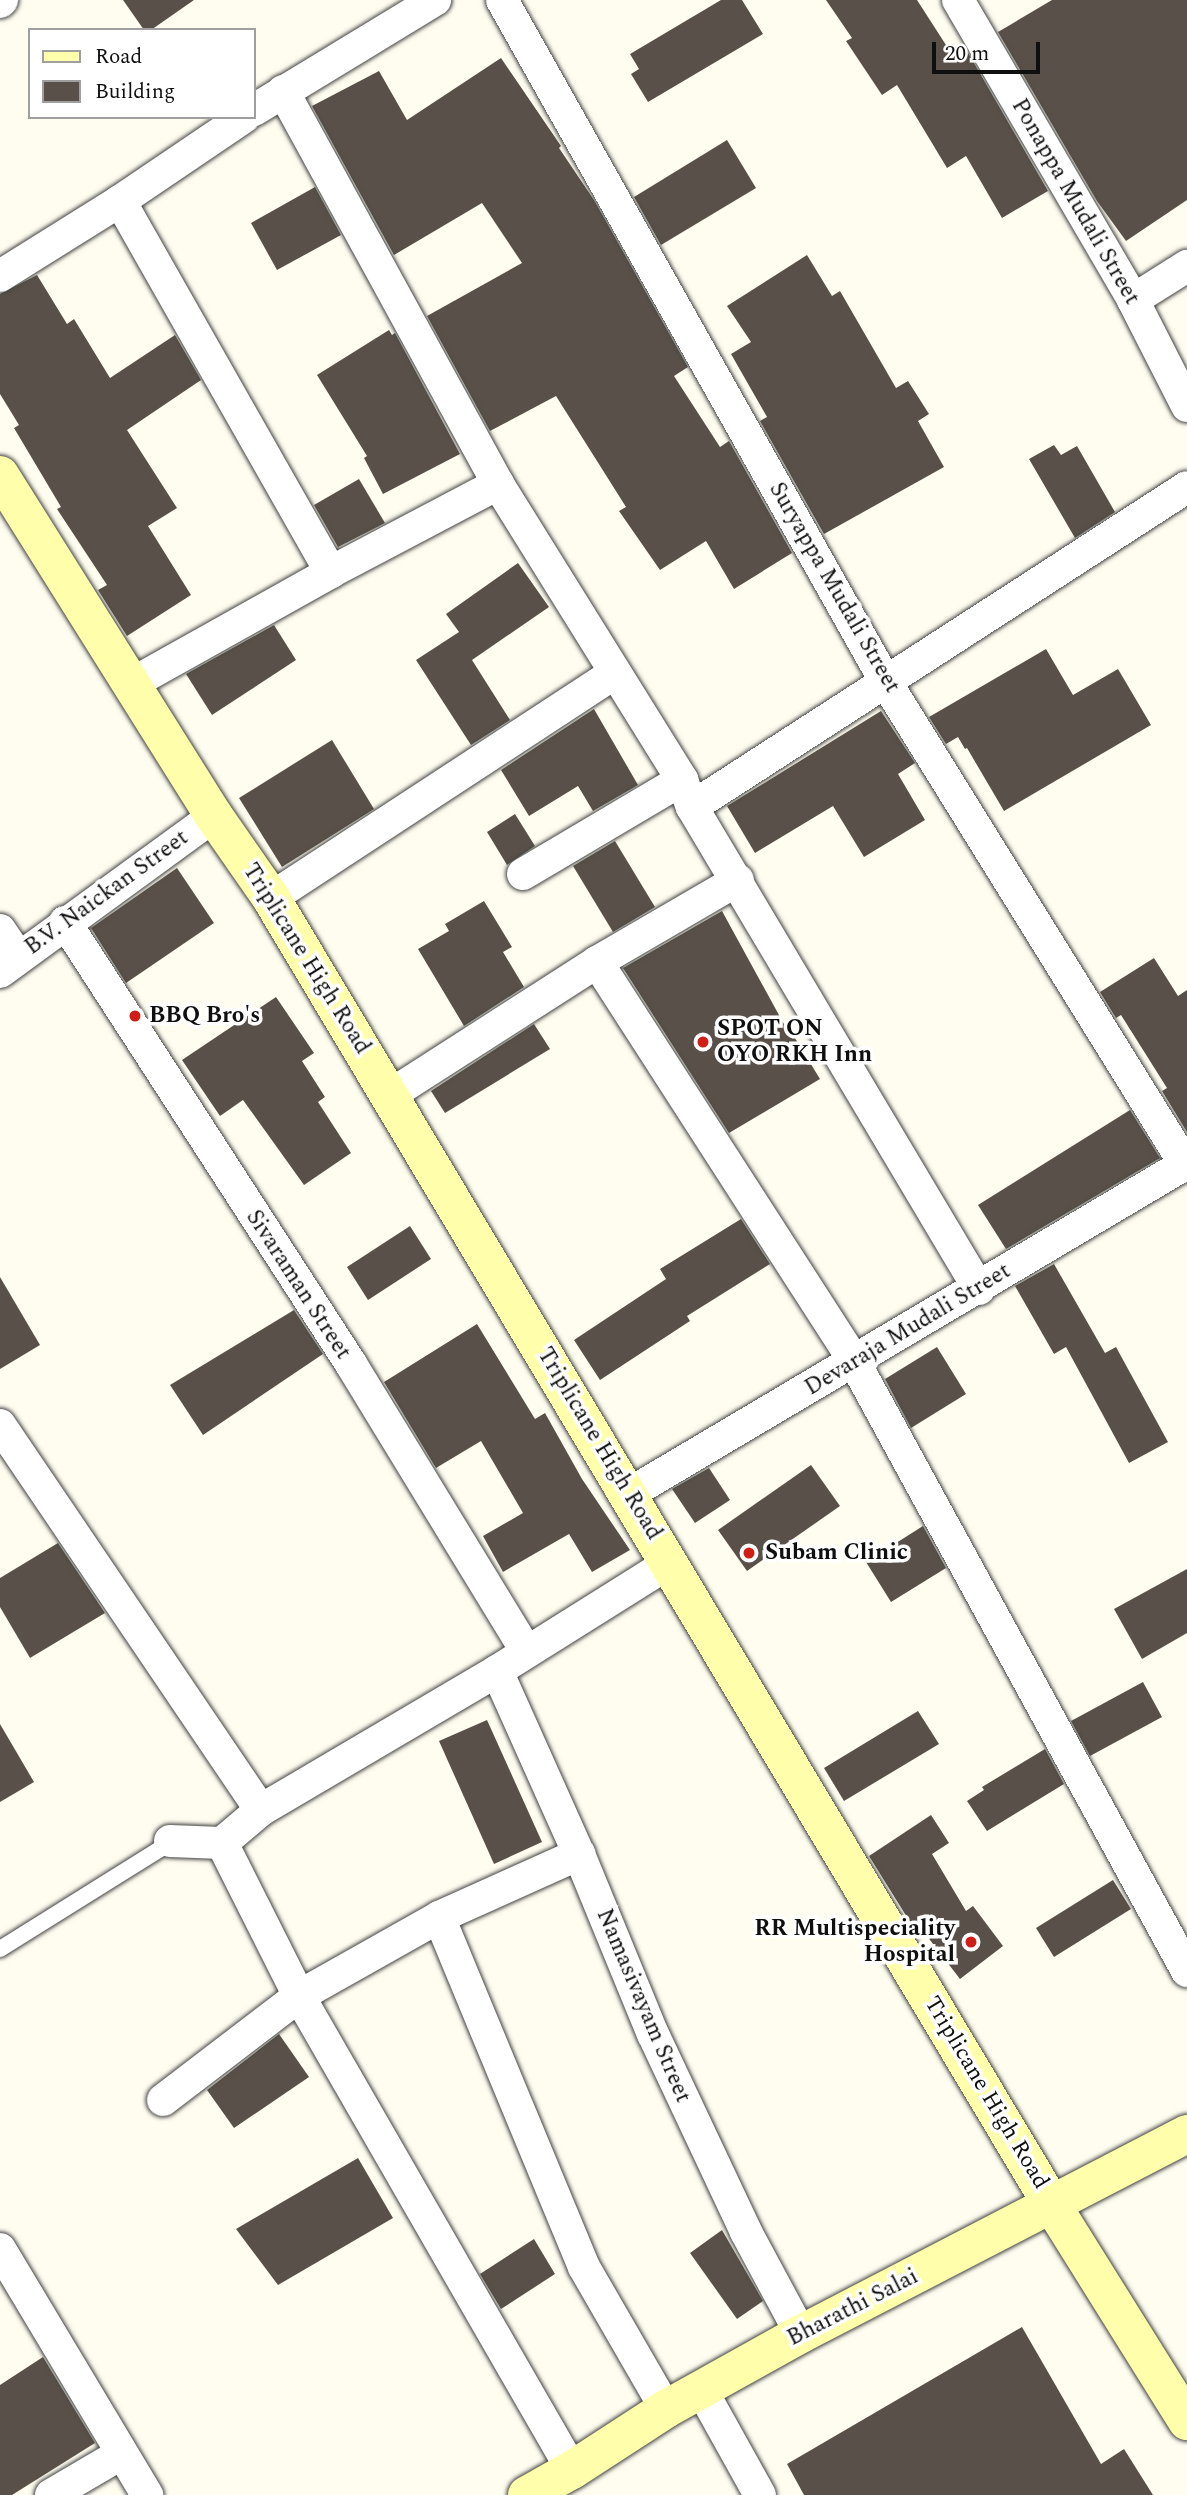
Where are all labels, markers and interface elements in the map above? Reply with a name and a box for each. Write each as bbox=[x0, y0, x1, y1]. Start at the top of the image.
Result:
legend bbox=[28, 28, 256, 119]
scale bar bbox=[935, 28, 1044, 72]
text: 20 m bbox=[945, 38, 989, 70]
text: Road bbox=[95, 41, 142, 73]
text: Building bbox=[95, 76, 175, 108]
street label: Ponappa Mudali Street bbox=[1005, 94, 1145, 310]
street label: Suryappa Mudali Street bbox=[762, 478, 906, 698]
street label: B.V. Naickan Street bbox=[20, 824, 194, 962]
street label: Triplicane High Road bbox=[236, 858, 376, 1060]
place label: BBQ Bro's bbox=[149, 1002, 260, 1030]
marker: BBQ Bro's bbox=[127, 1008, 143, 1024]
place label: SPOT ON OYO RKH Inn bbox=[717, 1015, 872, 1069]
marker: SPOT ON OYO RKH Inn bbox=[695, 1034, 711, 1050]
street label: Sivaraman Street bbox=[239, 1205, 357, 1365]
street label: Devaraja Mudali Street bbox=[800, 1258, 1016, 1402]
street label: Triplicane High Road bbox=[531, 1343, 667, 1545]
place label: Subam Clinic bbox=[765, 1539, 908, 1567]
marker: Subam Clinic bbox=[739, 1543, 759, 1563]
street label: Namasivayam Street bbox=[590, 1905, 696, 2107]
place label: RR Multispeciality Hospital bbox=[754, 1915, 955, 1969]
marker: RR Multispeciality Hospital bbox=[961, 1932, 981, 1952]
street label: Triplicane High Road bbox=[918, 1992, 1054, 2194]
street label: Bharathi Salai bbox=[783, 2263, 923, 2353]

